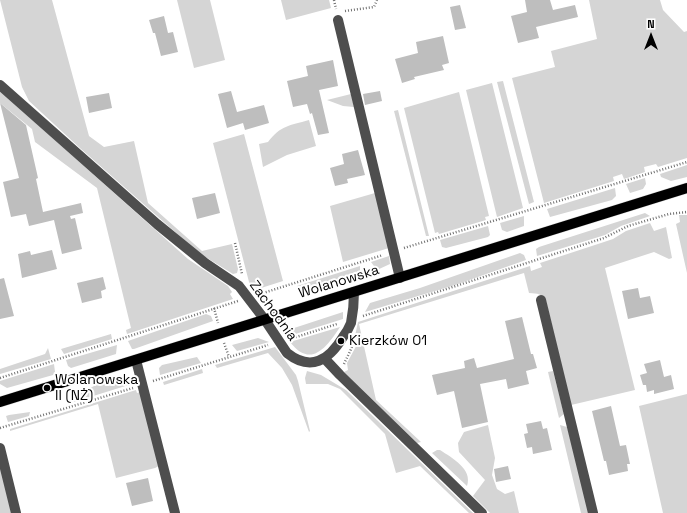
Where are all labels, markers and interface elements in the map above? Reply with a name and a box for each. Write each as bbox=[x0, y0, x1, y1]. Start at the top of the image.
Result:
north arrow bbox=[631, 16, 671, 56]
text: N bbox=[647, 17, 655, 31]
street label: Wolanowska bbox=[297, 262, 381, 302]
street label: Zachodnia bbox=[245, 277, 301, 345]
place label: Kierzków 01 bbox=[349, 333, 427, 349]
marker: Kierzków 01 bbox=[336, 336, 346, 346]
place label: Wolanowska II (NŻ) bbox=[55, 372, 138, 404]
marker: Wolanowska II (NŻ) bbox=[42, 383, 52, 393]

